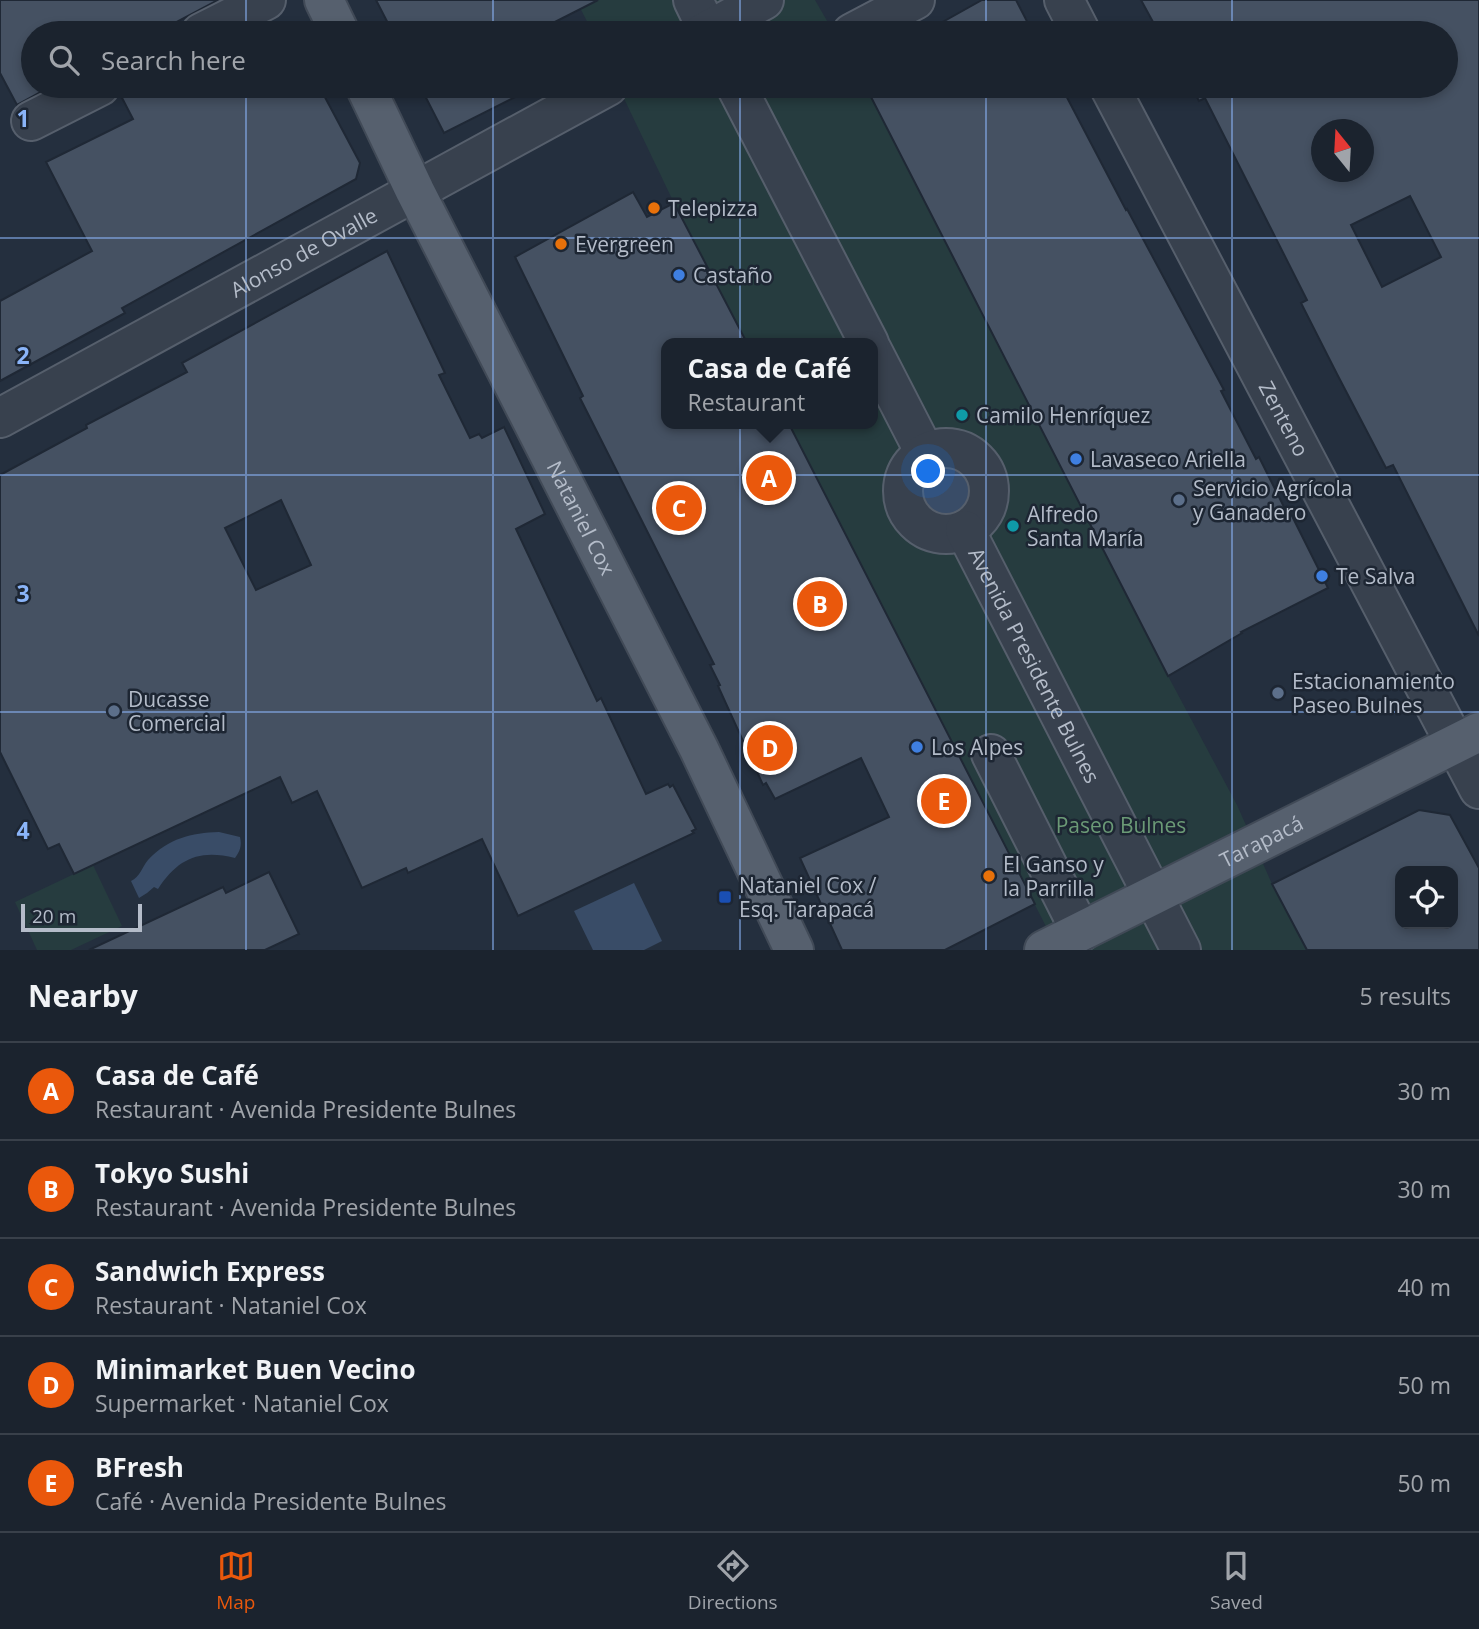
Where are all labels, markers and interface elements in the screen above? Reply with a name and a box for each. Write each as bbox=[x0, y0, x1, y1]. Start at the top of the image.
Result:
search box bbox=[21, 21, 1458, 98]
icon: search bbox=[45, 41, 83, 79]
text: Search here bbox=[101, 42, 246, 78]
text: 1 bbox=[16, 102, 30, 134]
north arrow bbox=[1311, 119, 1374, 182]
place label: Telepizza bbox=[668, 194, 758, 222]
marker: Telepizza bbox=[646, 200, 662, 216]
street label: Alonso de Ovalle bbox=[225, 201, 382, 304]
place label: Evergreen bbox=[575, 230, 674, 258]
marker: Evergreen bbox=[553, 236, 569, 252]
place label: Castaño bbox=[693, 261, 773, 289]
marker: Castaño bbox=[671, 267, 687, 283]
popup bbox=[661, 338, 878, 429]
text: 2 bbox=[16, 339, 30, 371]
text: Casa de Café bbox=[688, 350, 851, 386]
street label: Zenteno bbox=[1253, 376, 1315, 461]
text: Restaurant bbox=[688, 386, 805, 418]
place label: Camilo Henríquez bbox=[976, 401, 1151, 429]
marker: Camilo Henríquez bbox=[954, 407, 970, 423]
place label: Lavaseco Ariella bbox=[1090, 445, 1246, 473]
marker: Lavaseco Ariella bbox=[1068, 451, 1084, 467]
pin: A bbox=[746, 452, 792, 504]
your location bbox=[911, 454, 945, 488]
street label: Nataniel Cox bbox=[541, 456, 622, 580]
place label: Servicio Agrícola y Ganadero bbox=[1193, 474, 1352, 526]
pin: C bbox=[656, 482, 702, 534]
marker: Servicio Agrícola y Ganadero bbox=[1171, 492, 1187, 508]
place label: Alfredo Santa María bbox=[1027, 500, 1144, 552]
marker: Alfredo Santa María bbox=[1005, 518, 1021, 534]
street label: Avenida Presidente Bulnes bbox=[962, 543, 1107, 788]
place label: Te Salva bbox=[1336, 562, 1415, 590]
marker: Te Salva bbox=[1314, 568, 1330, 584]
text: 3 bbox=[16, 577, 30, 609]
pin: B bbox=[797, 578, 843, 630]
place label: Estacionamiento Paseo Bulnes bbox=[1292, 667, 1455, 719]
place label: Ducasse Comercial bbox=[128, 685, 226, 737]
marker: Estacionamiento Paseo Bulnes bbox=[1270, 685, 1286, 701]
marker: Ducasse Comercial bbox=[106, 703, 122, 719]
pin: D bbox=[747, 722, 793, 774]
place label: Los Alpes bbox=[931, 733, 1023, 761]
marker: Los Alpes bbox=[909, 739, 925, 755]
pin: E bbox=[921, 775, 967, 827]
street label: Tarapacá bbox=[1215, 808, 1308, 874]
park label: Paseo Bulnes bbox=[1056, 811, 1186, 839]
text: 4 bbox=[16, 814, 30, 846]
place label: El Ganso y la Parrilla bbox=[1003, 850, 1104, 902]
map controls bbox=[1395, 866, 1458, 929]
button: locate bbox=[1395, 866, 1458, 929]
marker: El Ganso y la Parrilla bbox=[981, 868, 997, 884]
place label: Nataniel Cox / Esq. Tarapacá bbox=[739, 871, 877, 923]
marker: Nataniel Cox / Esq. Tarapacá bbox=[717, 889, 733, 905]
scale bar bbox=[21, 901, 142, 933]
text: 20 m bbox=[32, 903, 76, 929]
text: Nearby bbox=[28, 975, 138, 1016]
text: 5 results bbox=[1360, 980, 1451, 1012]
text: Casa de Café bbox=[95, 1057, 259, 1093]
text: A bbox=[43, 1075, 59, 1107]
text: 30 m bbox=[1397, 1075, 1451, 1107]
text: Restaurant · Avenida Presidente Bulnes bbox=[95, 1093, 516, 1125]
text: Tokyo Sushi bbox=[95, 1155, 249, 1191]
text: B bbox=[43, 1173, 59, 1205]
text: 30 m bbox=[1397, 1173, 1451, 1205]
text: Restaurant · Avenida Presidente Bulnes bbox=[95, 1191, 516, 1223]
text: Sandwich Express bbox=[95, 1253, 325, 1289]
text: C bbox=[44, 1271, 58, 1303]
text: 40 m bbox=[1397, 1271, 1451, 1303]
text: Restaurant · Nataniel Cox bbox=[95, 1289, 367, 1321]
text: Minimarket Buen Vecino bbox=[95, 1351, 416, 1387]
text: D bbox=[42, 1369, 60, 1401]
text: 50 m bbox=[1397, 1369, 1451, 1401]
text: Supermarket · Nataniel Cox bbox=[95, 1387, 389, 1419]
text: BFresh bbox=[95, 1449, 184, 1485]
text: E bbox=[45, 1467, 57, 1499]
text: 50 m bbox=[1397, 1467, 1451, 1499]
text: Café · Avenida Presidente Bulnes bbox=[95, 1485, 446, 1517]
tab: Map bbox=[216, 1547, 255, 1615]
tab: Directions bbox=[688, 1547, 778, 1615]
tab: Saved bbox=[1210, 1547, 1263, 1615]

